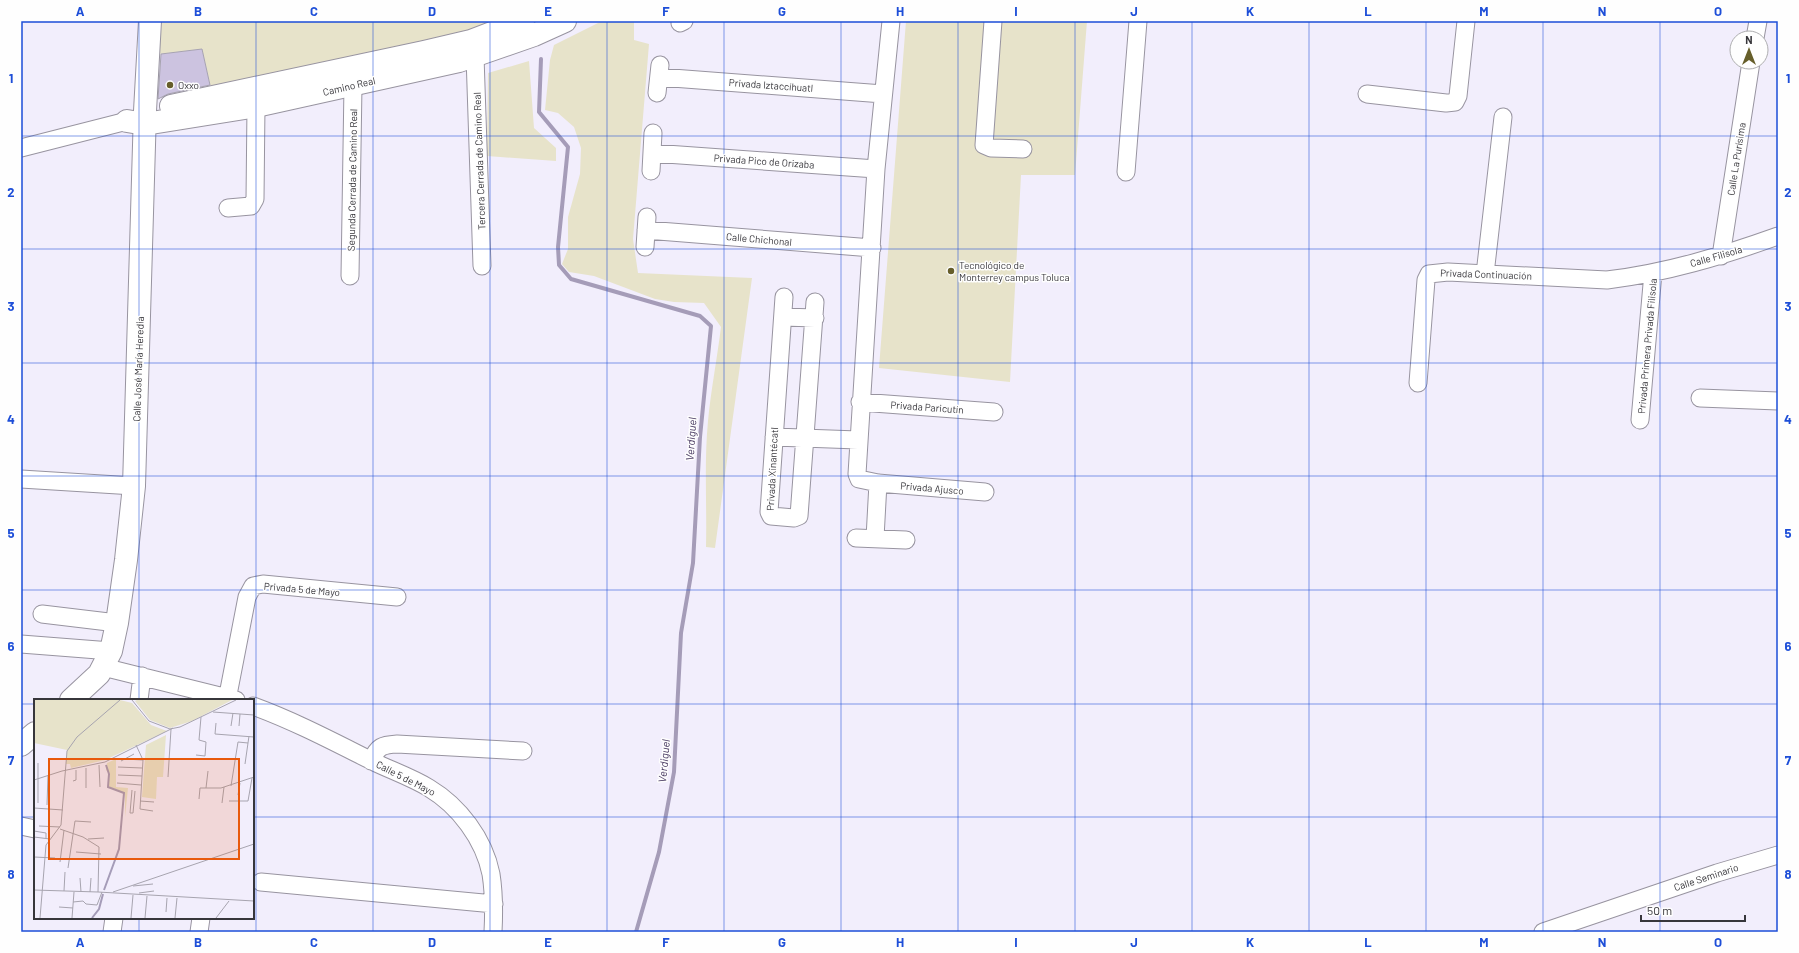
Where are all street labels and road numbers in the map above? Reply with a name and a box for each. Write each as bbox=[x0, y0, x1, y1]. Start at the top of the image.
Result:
street label: Camino Real bbox=[322, 74, 376, 98]
street label: Privada Iztaccíhuatl bbox=[728, 76, 814, 94]
street label: Tercera Cerrada de Camino Real bbox=[471, 92, 487, 230]
street label: Segunda Cerrada de Camino Real bbox=[345, 109, 359, 251]
street label: Calle La Purísima bbox=[1724, 122, 1748, 196]
street label: Privada Pico de Orizaba bbox=[713, 151, 815, 171]
street label: Calle Chichonal bbox=[726, 230, 792, 248]
street label: Calle Filisola bbox=[1688, 243, 1744, 269]
street label: Privada Continuación bbox=[1440, 266, 1532, 282]
street label: Privada Primera Privada Filisola bbox=[1635, 278, 1659, 414]
street label: Calle José María Heredia bbox=[130, 316, 146, 422]
street label: Privada Paricutín bbox=[890, 398, 964, 416]
street label: Privada Xinantécatl bbox=[764, 427, 780, 511]
street label: Privada Ajusco bbox=[900, 479, 964, 497]
street label: Privada 5 de Mayo bbox=[263, 580, 341, 598]
street label: Calle 5 de Mayo bbox=[374, 758, 438, 798]
street label: Calle Seminario bbox=[1672, 861, 1740, 893]

